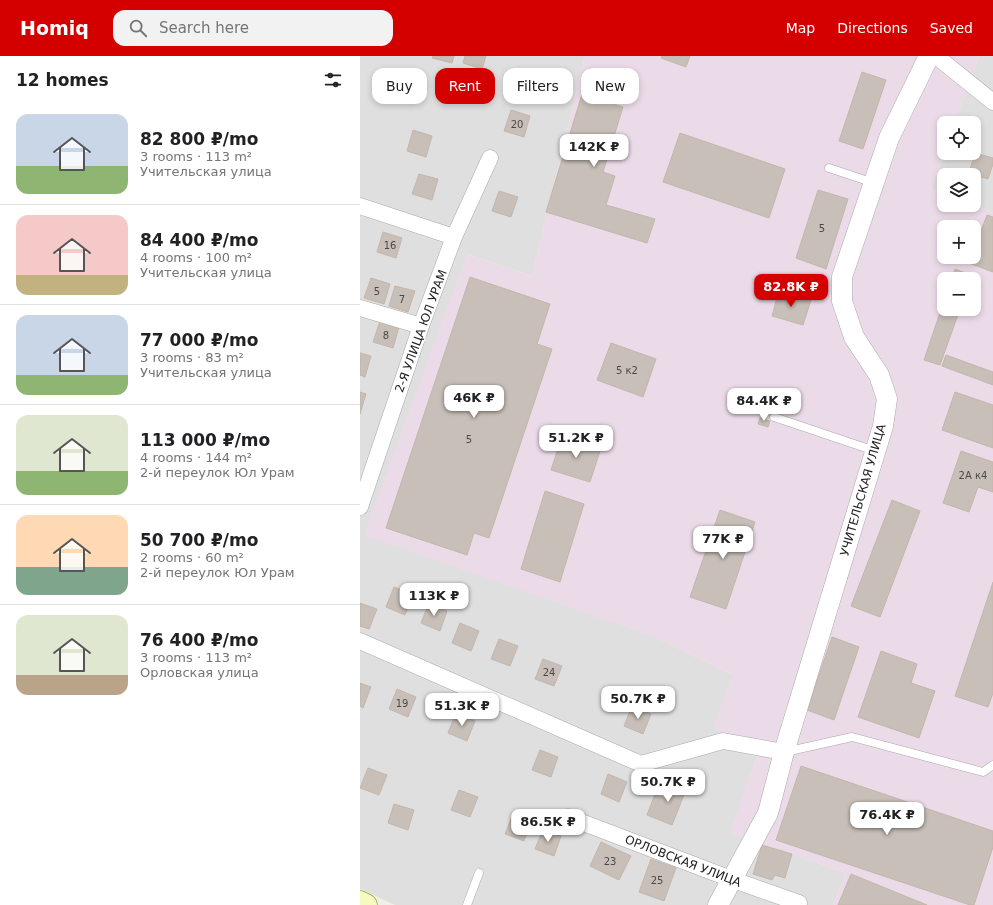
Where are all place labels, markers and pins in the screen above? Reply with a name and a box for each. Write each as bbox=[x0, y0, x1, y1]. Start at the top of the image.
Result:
pin: 142K ₽ bbox=[561, 134, 627, 168]
pin: 82.8K ₽ bbox=[754, 274, 828, 308]
pin: 46K ₽ bbox=[446, 385, 502, 419]
pin: 84.4K ₽ bbox=[727, 388, 801, 422]
pin: 51.2K ₽ bbox=[539, 425, 613, 459]
pin: 77K ₽ bbox=[695, 526, 751, 560]
pin: 113K ₽ bbox=[401, 583, 467, 617]
pin: 50.7K ₽ bbox=[601, 686, 675, 720]
pin: 51.3K ₽ bbox=[425, 693, 499, 727]
pin: 50.7K ₽ bbox=[631, 769, 705, 803]
pin: 76.4K ₽ bbox=[850, 802, 924, 836]
pin: 86.5K ₽ bbox=[511, 809, 585, 843]

